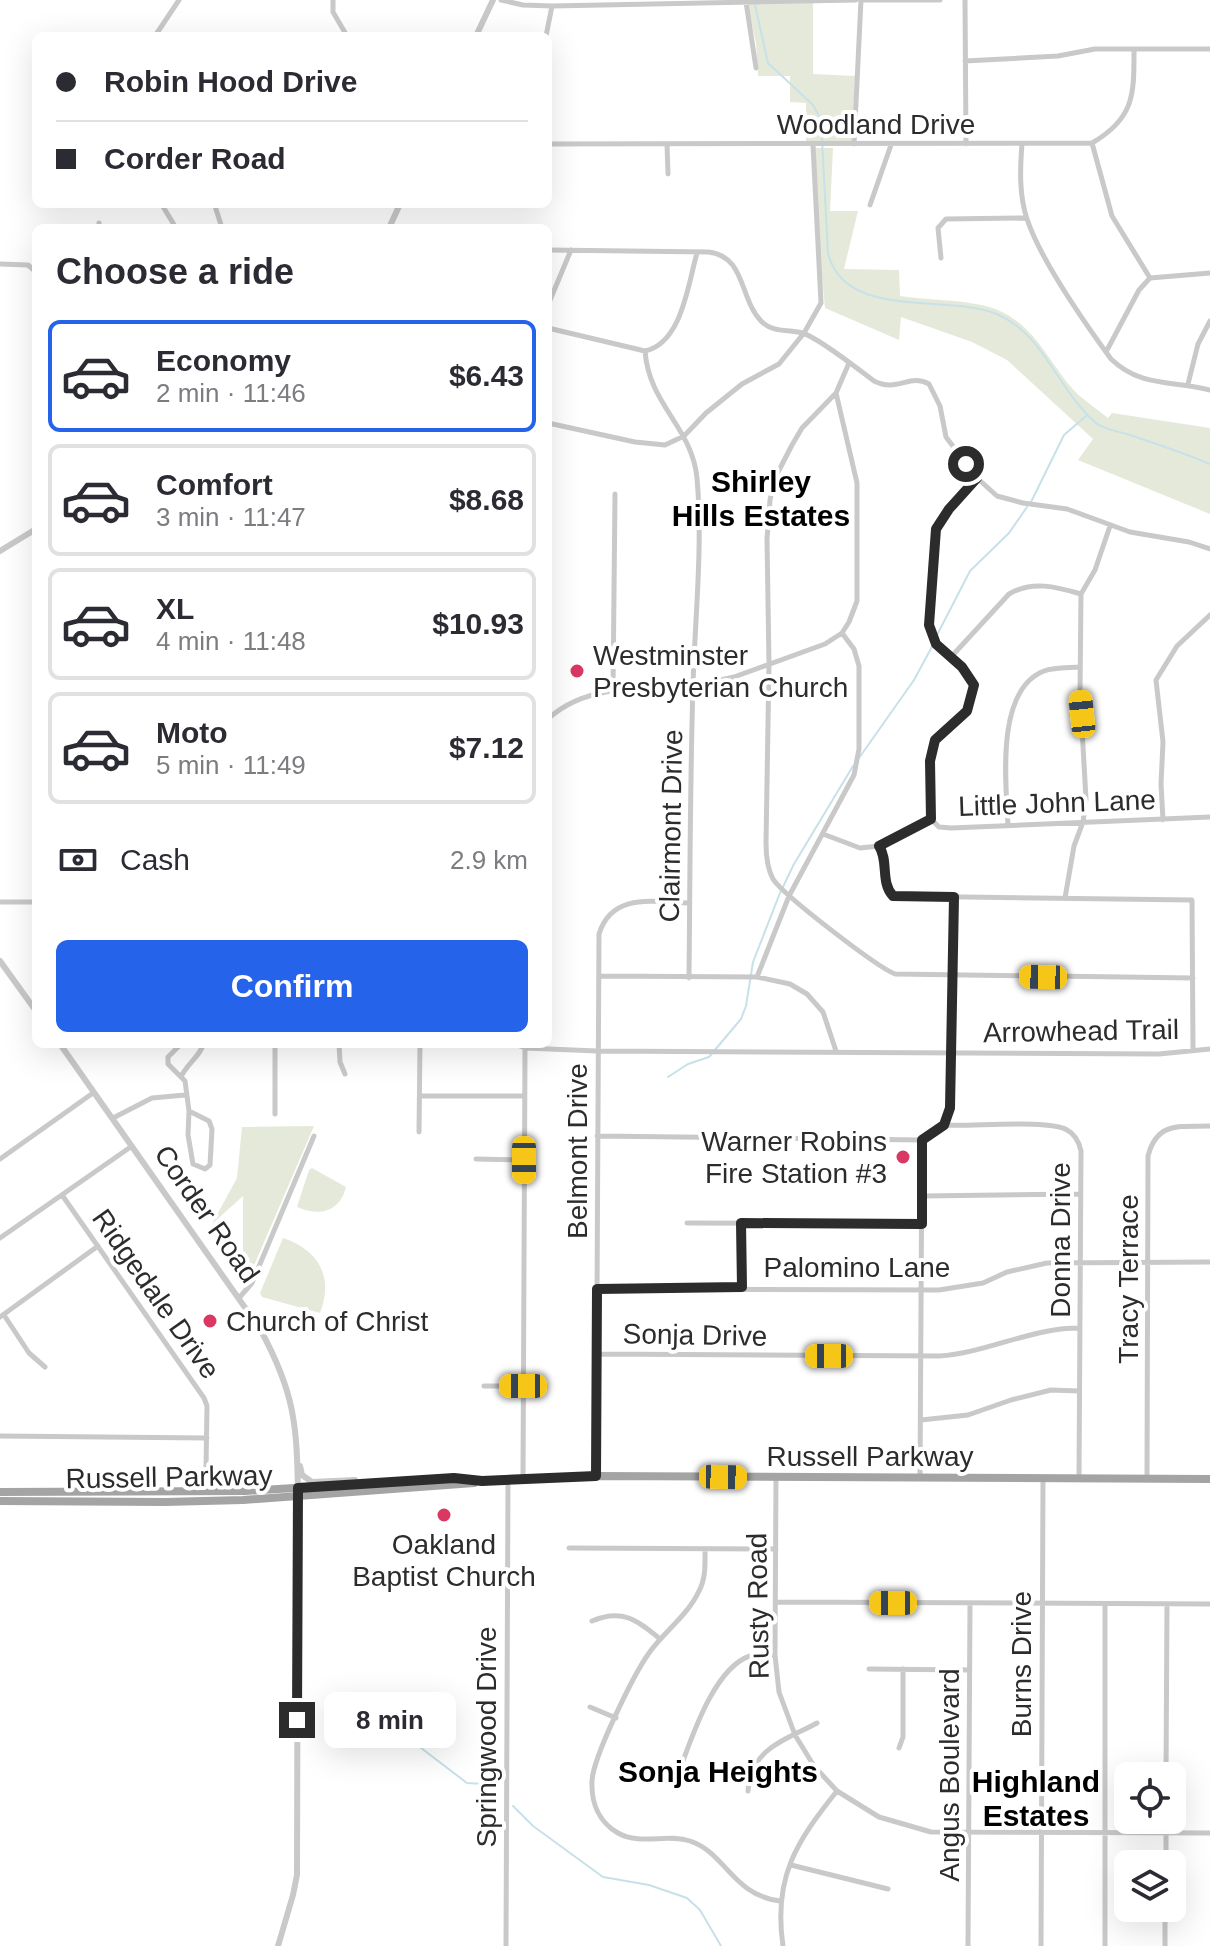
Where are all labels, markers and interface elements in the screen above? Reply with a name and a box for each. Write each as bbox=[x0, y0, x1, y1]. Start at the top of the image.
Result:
text: Robin Hood Drive bbox=[104, 65, 357, 98]
street label: Woodland Drive bbox=[777, 109, 975, 140]
text: Corder Road bbox=[104, 142, 286, 175]
text: Choose a ride bbox=[56, 251, 294, 292]
icon: car bbox=[60, 340, 132, 412]
text: Economy bbox=[156, 344, 291, 377]
text: $6.43 bbox=[449, 359, 524, 392]
text: 2 min · 11:46 bbox=[156, 378, 306, 408]
route start bbox=[948, 446, 984, 482]
icon: car bbox=[60, 464, 132, 536]
district label: Shirley Hills Estates bbox=[672, 465, 850, 532]
text: Comfort bbox=[156, 468, 273, 501]
text: $8.68 bbox=[449, 483, 524, 516]
text: 3 min · 11:47 bbox=[156, 502, 306, 532]
icon: car bbox=[60, 588, 132, 660]
text: XL bbox=[156, 592, 194, 625]
text: $10.93 bbox=[432, 607, 524, 640]
text: 4 min · 11:48 bbox=[156, 626, 306, 656]
place label: Westminster Presbyterian Church bbox=[593, 640, 848, 703]
marker: Westminster Presbyterian Church bbox=[568, 662, 586, 680]
car bbox=[1068, 689, 1096, 739]
icon: car bbox=[60, 712, 132, 784]
text: Moto bbox=[156, 716, 228, 749]
street label: Clairmont Drive bbox=[654, 729, 688, 923]
text: $7.12 bbox=[449, 731, 524, 764]
text: 5 min · 11:49 bbox=[156, 750, 306, 780]
street label: Little John Lane bbox=[958, 784, 1156, 822]
icon: cash bbox=[56, 838, 100, 882]
text: Cash bbox=[120, 843, 190, 876]
text: 2.9 km bbox=[450, 845, 528, 875]
button: Confirm bbox=[56, 940, 528, 1032]
car bbox=[1019, 965, 1067, 989]
street label: Arrowhead Trail bbox=[983, 1014, 1179, 1048]
street label: Belmont Drive bbox=[562, 1063, 593, 1239]
place label: Warner Robins Fire Station #3 bbox=[701, 1126, 887, 1189]
car bbox=[512, 1136, 536, 1184]
street label: Corder Road bbox=[148, 1139, 266, 1289]
marker: Warner Robins Fire Station #3 bbox=[894, 1148, 912, 1166]
street label: Donna Drive bbox=[1045, 1162, 1076, 1318]
street label: Tracy Terrace bbox=[1113, 1194, 1144, 1364]
street label: Ridgedale Drive bbox=[86, 1204, 226, 1384]
street label: Palomino Lane bbox=[764, 1252, 950, 1283]
place label: Church of Christ bbox=[226, 1306, 429, 1337]
marker: Church of Christ bbox=[201, 1312, 219, 1330]
street label: Sonja Drive bbox=[622, 1318, 768, 1352]
car bbox=[805, 1344, 853, 1368]
car bbox=[499, 1374, 547, 1398]
street label: Russell Parkway bbox=[767, 1441, 973, 1472]
street label: Russell Parkway bbox=[65, 1460, 273, 1494]
car bbox=[699, 1465, 747, 1489]
marker: Oakland Baptist Church bbox=[435, 1506, 453, 1524]
place label: Oakland Baptist Church bbox=[352, 1529, 536, 1592]
street label: Rusty Road bbox=[741, 1533, 775, 1679]
car bbox=[869, 1591, 917, 1615]
street label: Burns Drive bbox=[1006, 1591, 1037, 1737]
street label: Springwood Drive bbox=[471, 1627, 502, 1848]
street label: Angus Boulevard bbox=[934, 1668, 965, 1882]
callout: 8 min bbox=[325, 1692, 457, 1748]
route end bbox=[279, 1702, 315, 1738]
text: 8 min bbox=[356, 1705, 424, 1735]
district label: Sonja Heights bbox=[618, 1755, 818, 1788]
map controls bbox=[1114, 1762, 1186, 1922]
button: locate bbox=[1114, 1762, 1186, 1834]
district label: Highland Estates bbox=[972, 1765, 1100, 1832]
button: layers bbox=[1114, 1850, 1186, 1922]

